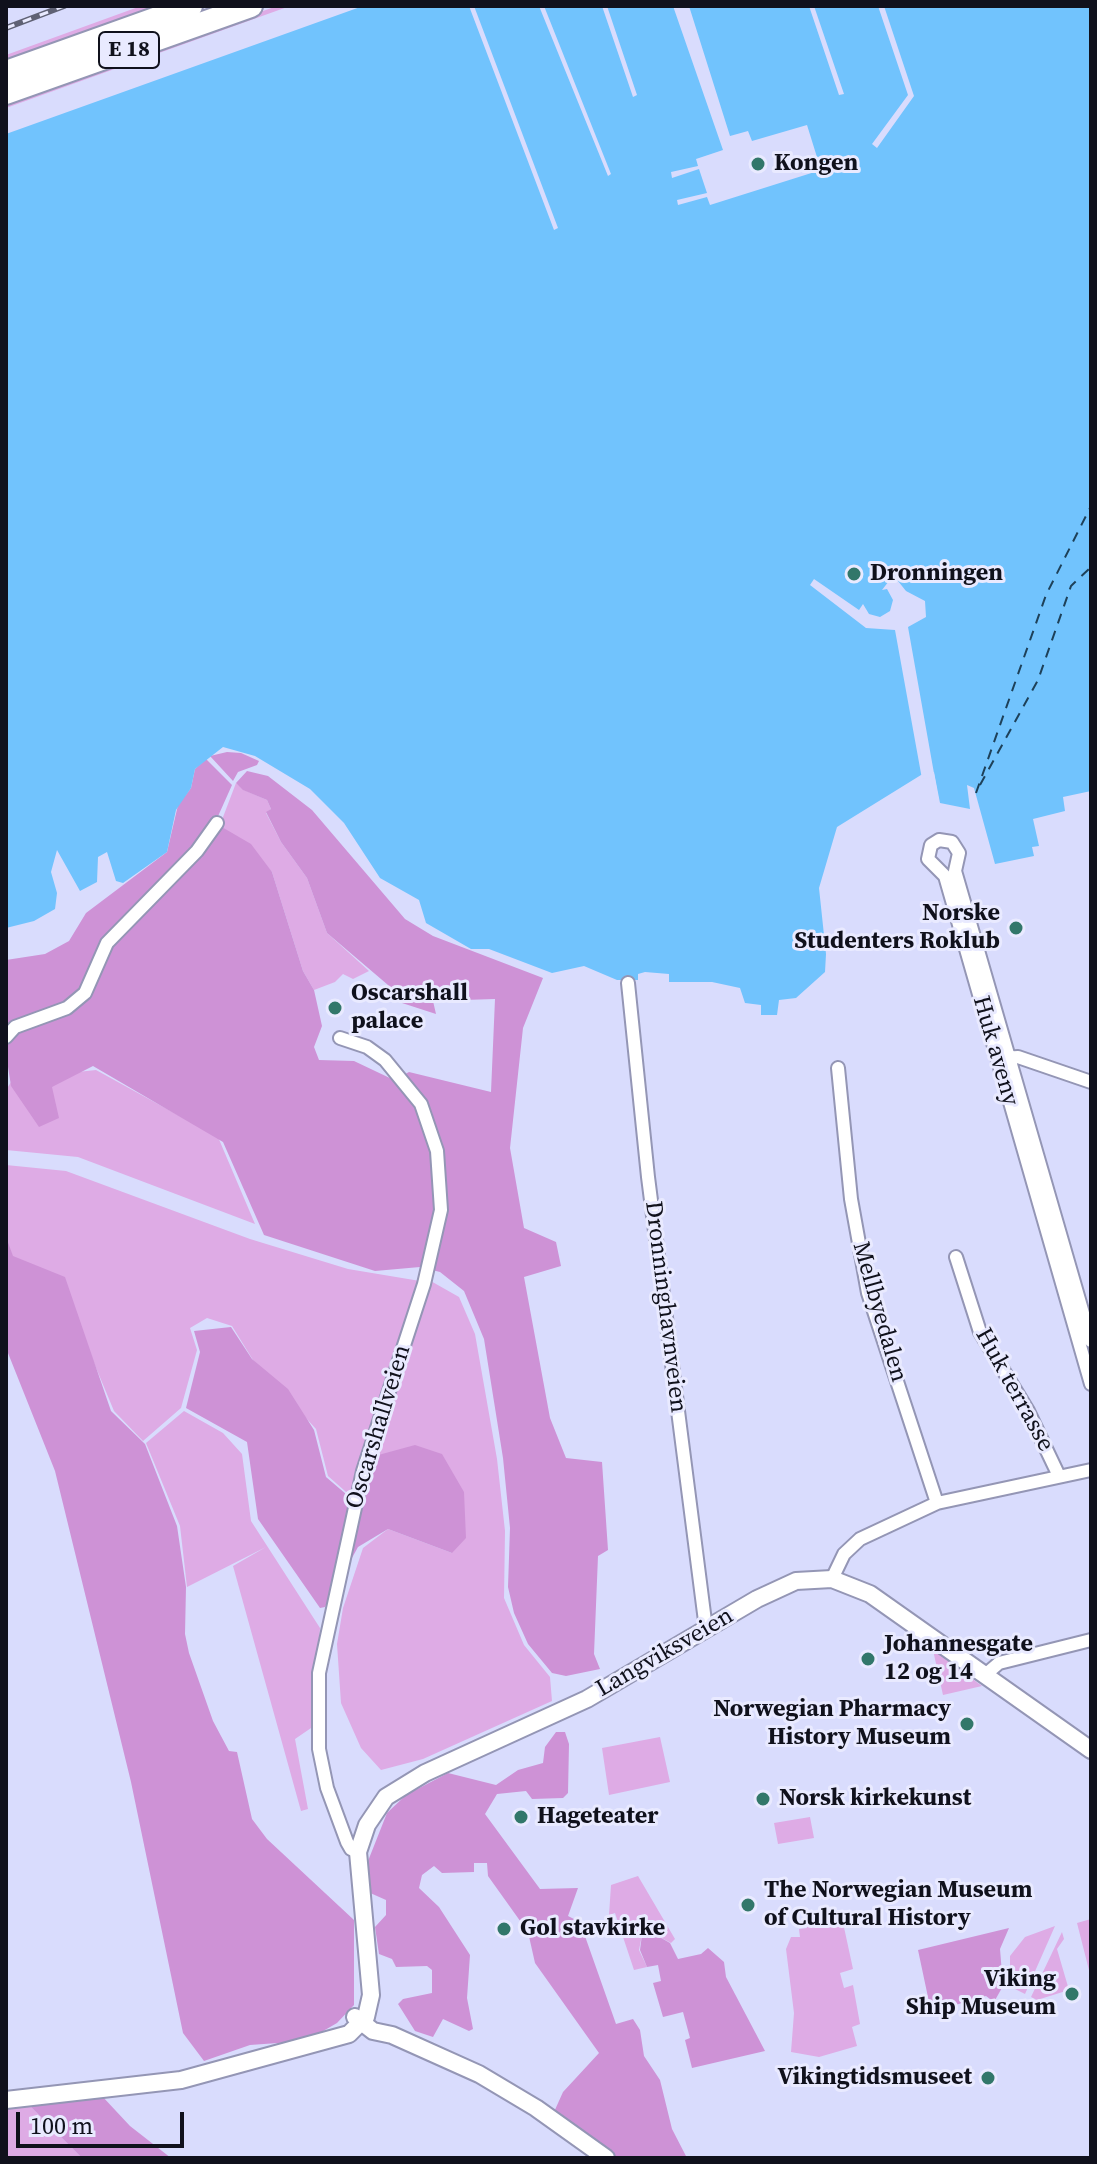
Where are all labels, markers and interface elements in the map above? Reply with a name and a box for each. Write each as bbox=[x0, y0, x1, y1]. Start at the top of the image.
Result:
road number: E 18 bbox=[99, 32, 159, 68]
place label: Kongen bbox=[774, 150, 858, 178]
marker: Kongen bbox=[749, 155, 767, 173]
place label: Dronningen bbox=[870, 560, 1003, 588]
marker: Dronningen bbox=[845, 565, 863, 583]
place label: Norske Studenters Roklub bbox=[794, 900, 1000, 956]
marker: Norske Studenters Roklub bbox=[1007, 919, 1025, 937]
place label: Oscarshall palace bbox=[351, 980, 468, 1036]
street label: Huk aveny bbox=[966, 993, 1024, 1109]
marker: Oscarshall palace bbox=[326, 999, 344, 1017]
street label: Dronninghavnveien bbox=[638, 1200, 692, 1414]
street label: Mellbyedalen bbox=[845, 1239, 913, 1385]
street label: Huk terrasse bbox=[968, 1323, 1060, 1457]
street label: Oscarshallveien bbox=[340, 1342, 418, 1512]
street label: Langviksveien bbox=[591, 1602, 739, 1704]
place label: Johannesgate 12 og 14 bbox=[884, 1631, 1033, 1687]
marker: Johannesgate 12 og 14 bbox=[859, 1650, 877, 1668]
place label: Norwegian Pharmacy History Museum bbox=[713, 1696, 951, 1752]
marker: Norwegian Pharmacy History Museum bbox=[958, 1715, 976, 1733]
place label: Norsk kirkekunst bbox=[779, 1785, 971, 1813]
marker: Norsk kirkekunst bbox=[754, 1790, 772, 1808]
place label: Hageteater bbox=[537, 1803, 658, 1831]
marker: Hageteater bbox=[512, 1808, 530, 1826]
place label: The Norwegian Museum of Cultural History bbox=[764, 1877, 1032, 1933]
marker: The Norwegian Museum of Cultural History bbox=[739, 1896, 757, 1914]
place label: Gol stavkirke bbox=[520, 1915, 665, 1943]
marker: Gol stavkirke bbox=[495, 1920, 513, 1938]
place label: Viking Ship Museum bbox=[906, 1966, 1056, 2022]
marker: Viking Ship Museum bbox=[1063, 1985, 1081, 2003]
place label: Vikingtidsmuseet bbox=[778, 2064, 972, 2092]
marker: Vikingtidsmuseet bbox=[979, 2069, 997, 2087]
scale bar bbox=[20, 2096, 188, 2146]
text: 100 m bbox=[30, 2109, 93, 2142]

